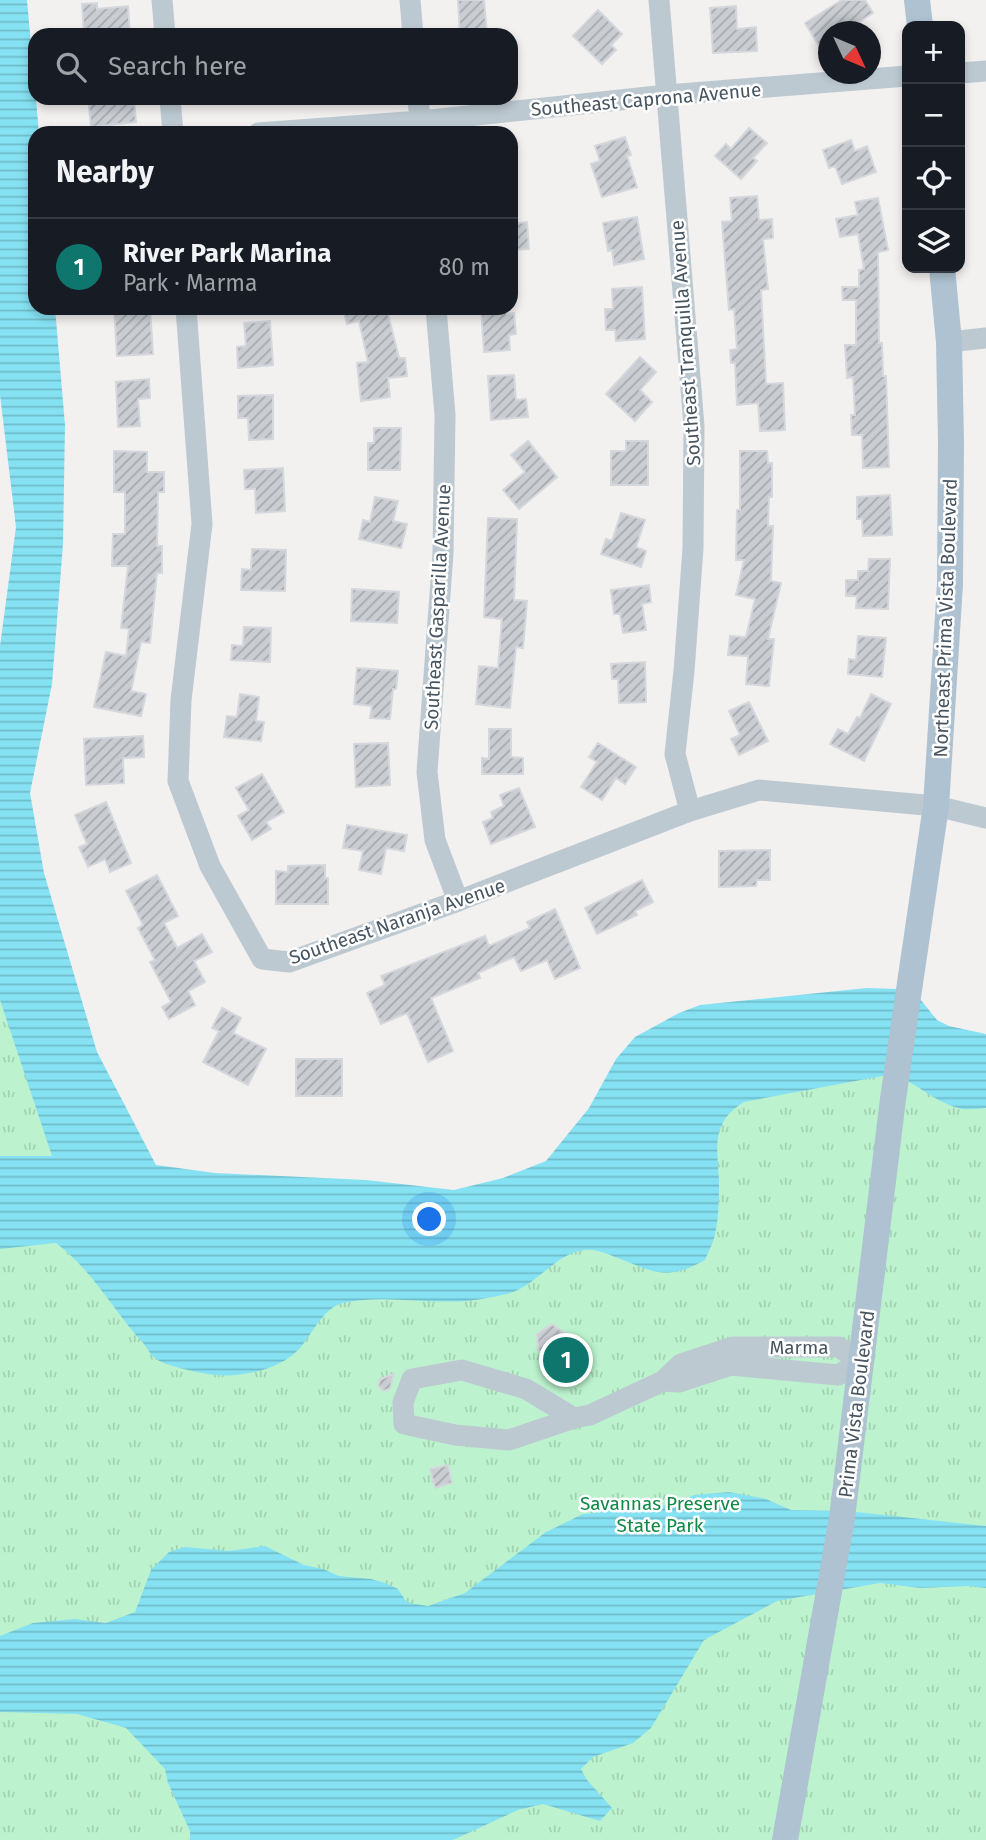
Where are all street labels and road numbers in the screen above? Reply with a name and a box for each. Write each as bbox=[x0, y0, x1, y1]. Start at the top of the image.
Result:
street label: Southeast Caprona Avenue bbox=[530, 78, 762, 121]
street label: Southeast Tranquilla Avenue bbox=[665, 219, 706, 467]
street label: Northeast Prima Vista Boulevard bbox=[929, 478, 962, 758]
street label: Southeast Gasparilla Avenue bbox=[420, 483, 455, 731]
street label: Southeast Naranja Avenue bbox=[286, 874, 508, 969]
street label: Prima Vista Boulevard bbox=[834, 1309, 879, 1499]
street label: Marma bbox=[769, 1336, 829, 1359]

